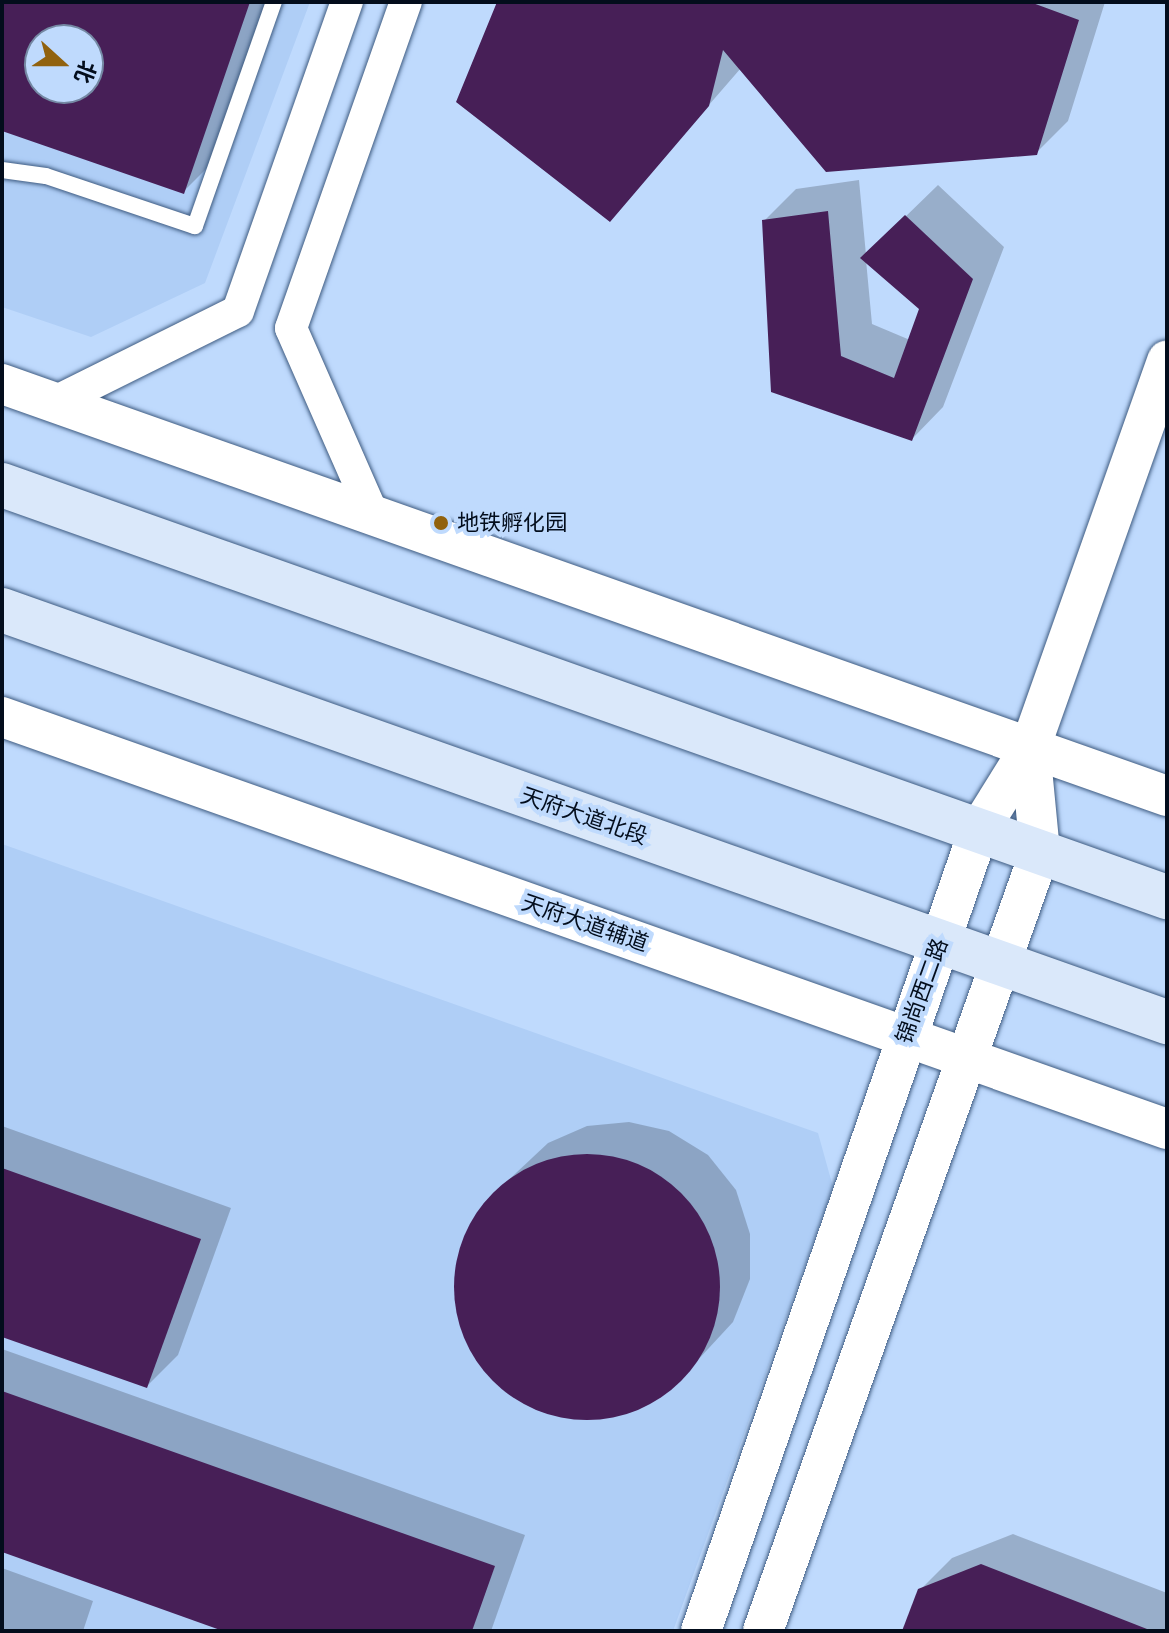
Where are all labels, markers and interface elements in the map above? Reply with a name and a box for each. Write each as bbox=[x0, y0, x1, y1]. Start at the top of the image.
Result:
north arrow bbox=[24, 24, 104, 104]
text: 北 bbox=[68, 57, 102, 87]
place label: 地铁孵化园 bbox=[457, 510, 567, 536]
marker: 地铁孵化园 bbox=[432, 514, 450, 532]
street label: 天府大道北段 bbox=[517, 782, 651, 850]
street label: 天府大道辅道 bbox=[518, 889, 652, 957]
street label: 锦尚西二路 bbox=[891, 935, 953, 1047]

